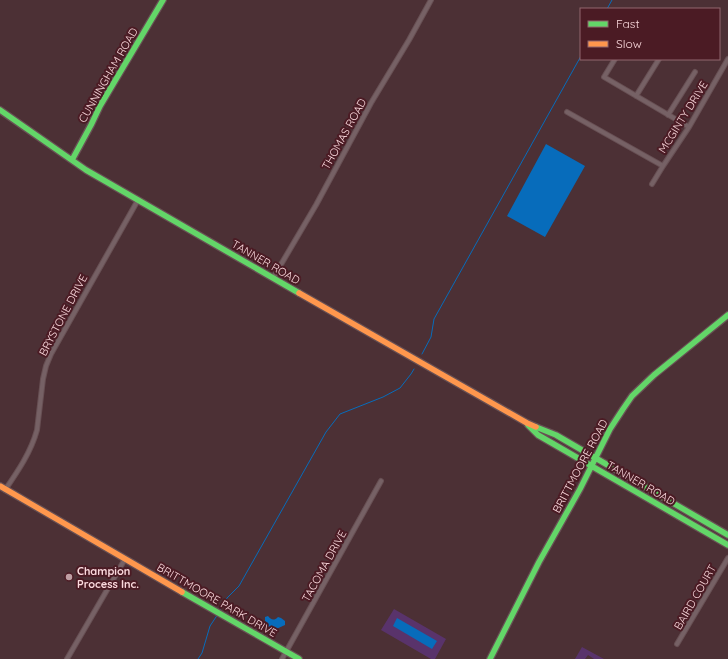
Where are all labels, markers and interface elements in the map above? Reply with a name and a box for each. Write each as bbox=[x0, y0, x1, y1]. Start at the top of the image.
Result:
legend bbox=[580, 8, 720, 60]
text: Fast bbox=[616, 16, 640, 31]
street label: CUNNINGHAM ROAD bbox=[75, 25, 141, 125]
text: Slow bbox=[616, 36, 642, 51]
street label: MCGINTY DRIVE bbox=[655, 78, 711, 156]
street label: THOMAS ROAD bbox=[319, 96, 369, 172]
street label: TANNER ROAD bbox=[229, 237, 303, 287]
street label: BRYSTONE DRIVE bbox=[36, 272, 90, 358]
street label: BRITTMOORE ROAD bbox=[549, 417, 611, 515]
street label: TANNER ROAD bbox=[604, 458, 678, 508]
street label: TACOMA DRIVE bbox=[299, 528, 349, 604]
street label: BRITTMOORE PARK DRIVE bbox=[155, 560, 279, 640]
street label: BAIRD COURT bbox=[671, 562, 719, 632]
place label: Champion Process Inc. bbox=[77, 564, 139, 591]
marker: Champion Process Inc. bbox=[64, 572, 74, 582]

